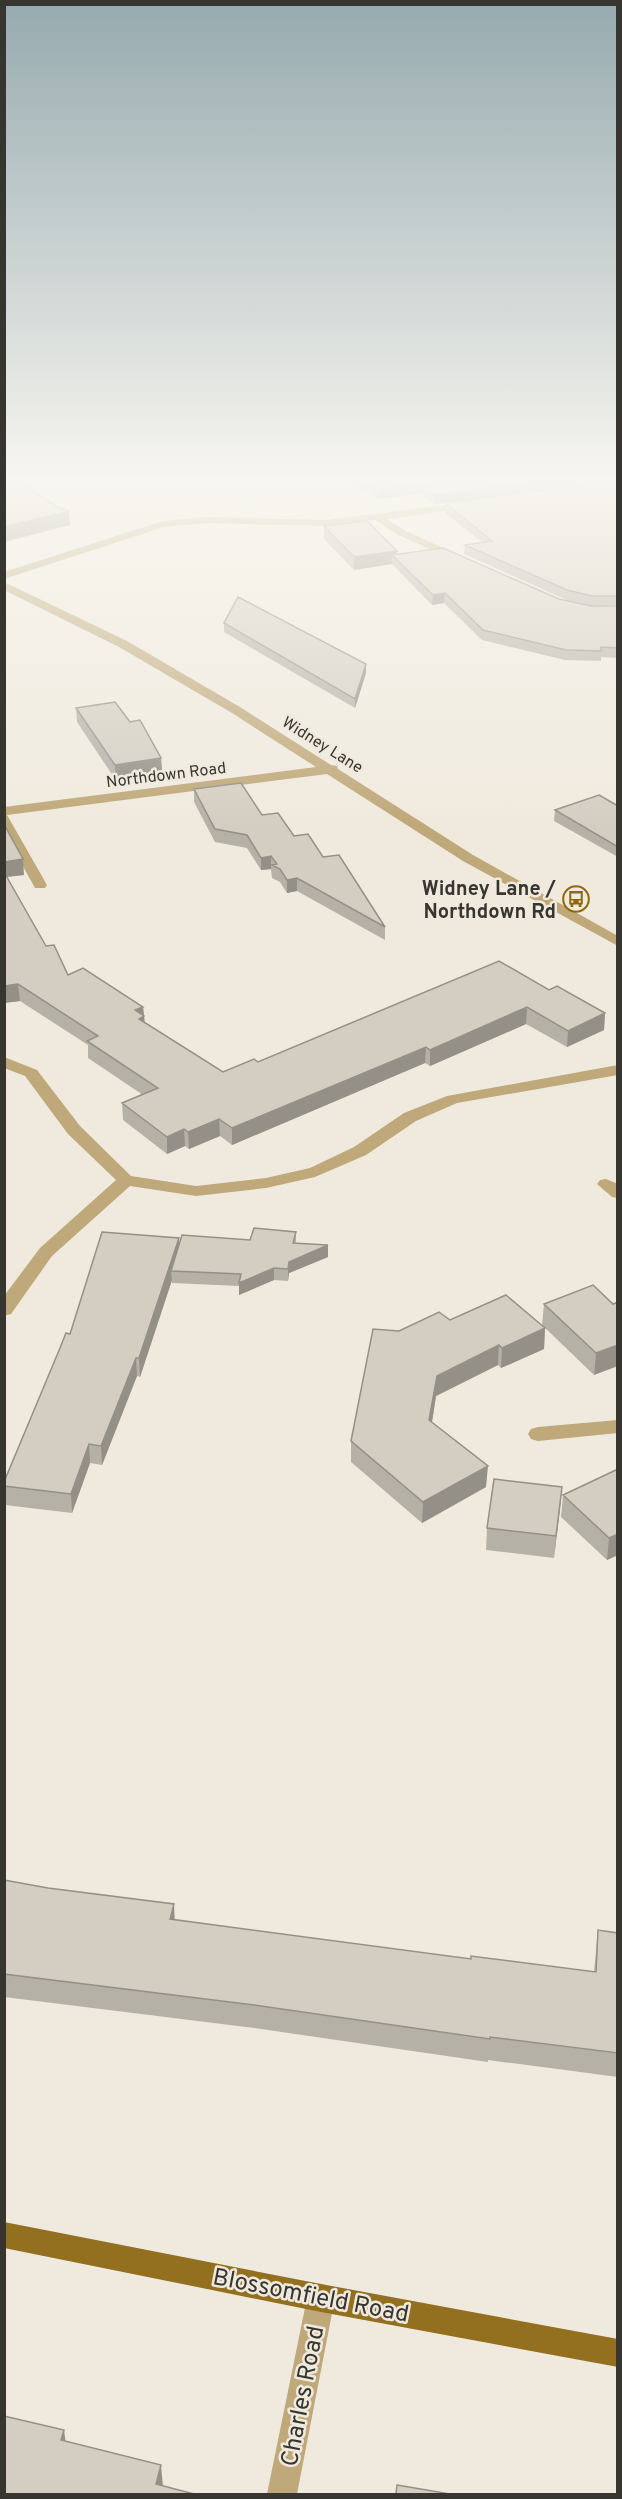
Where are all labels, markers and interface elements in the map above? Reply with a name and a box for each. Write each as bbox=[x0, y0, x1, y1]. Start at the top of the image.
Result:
street label: Widney Lane bbox=[278, 713, 366, 778]
street label: Northdown Road bbox=[105, 759, 227, 793]
place label: Widney Lane / Northdown Rd bbox=[422, 877, 557, 926]
bus stop icon: Widney Lane / Northdown Rd bbox=[561, 884, 591, 914]
street label: Blossomfield Road bbox=[210, 2263, 411, 2331]
street label: Charles Road bbox=[276, 2323, 332, 2469]

